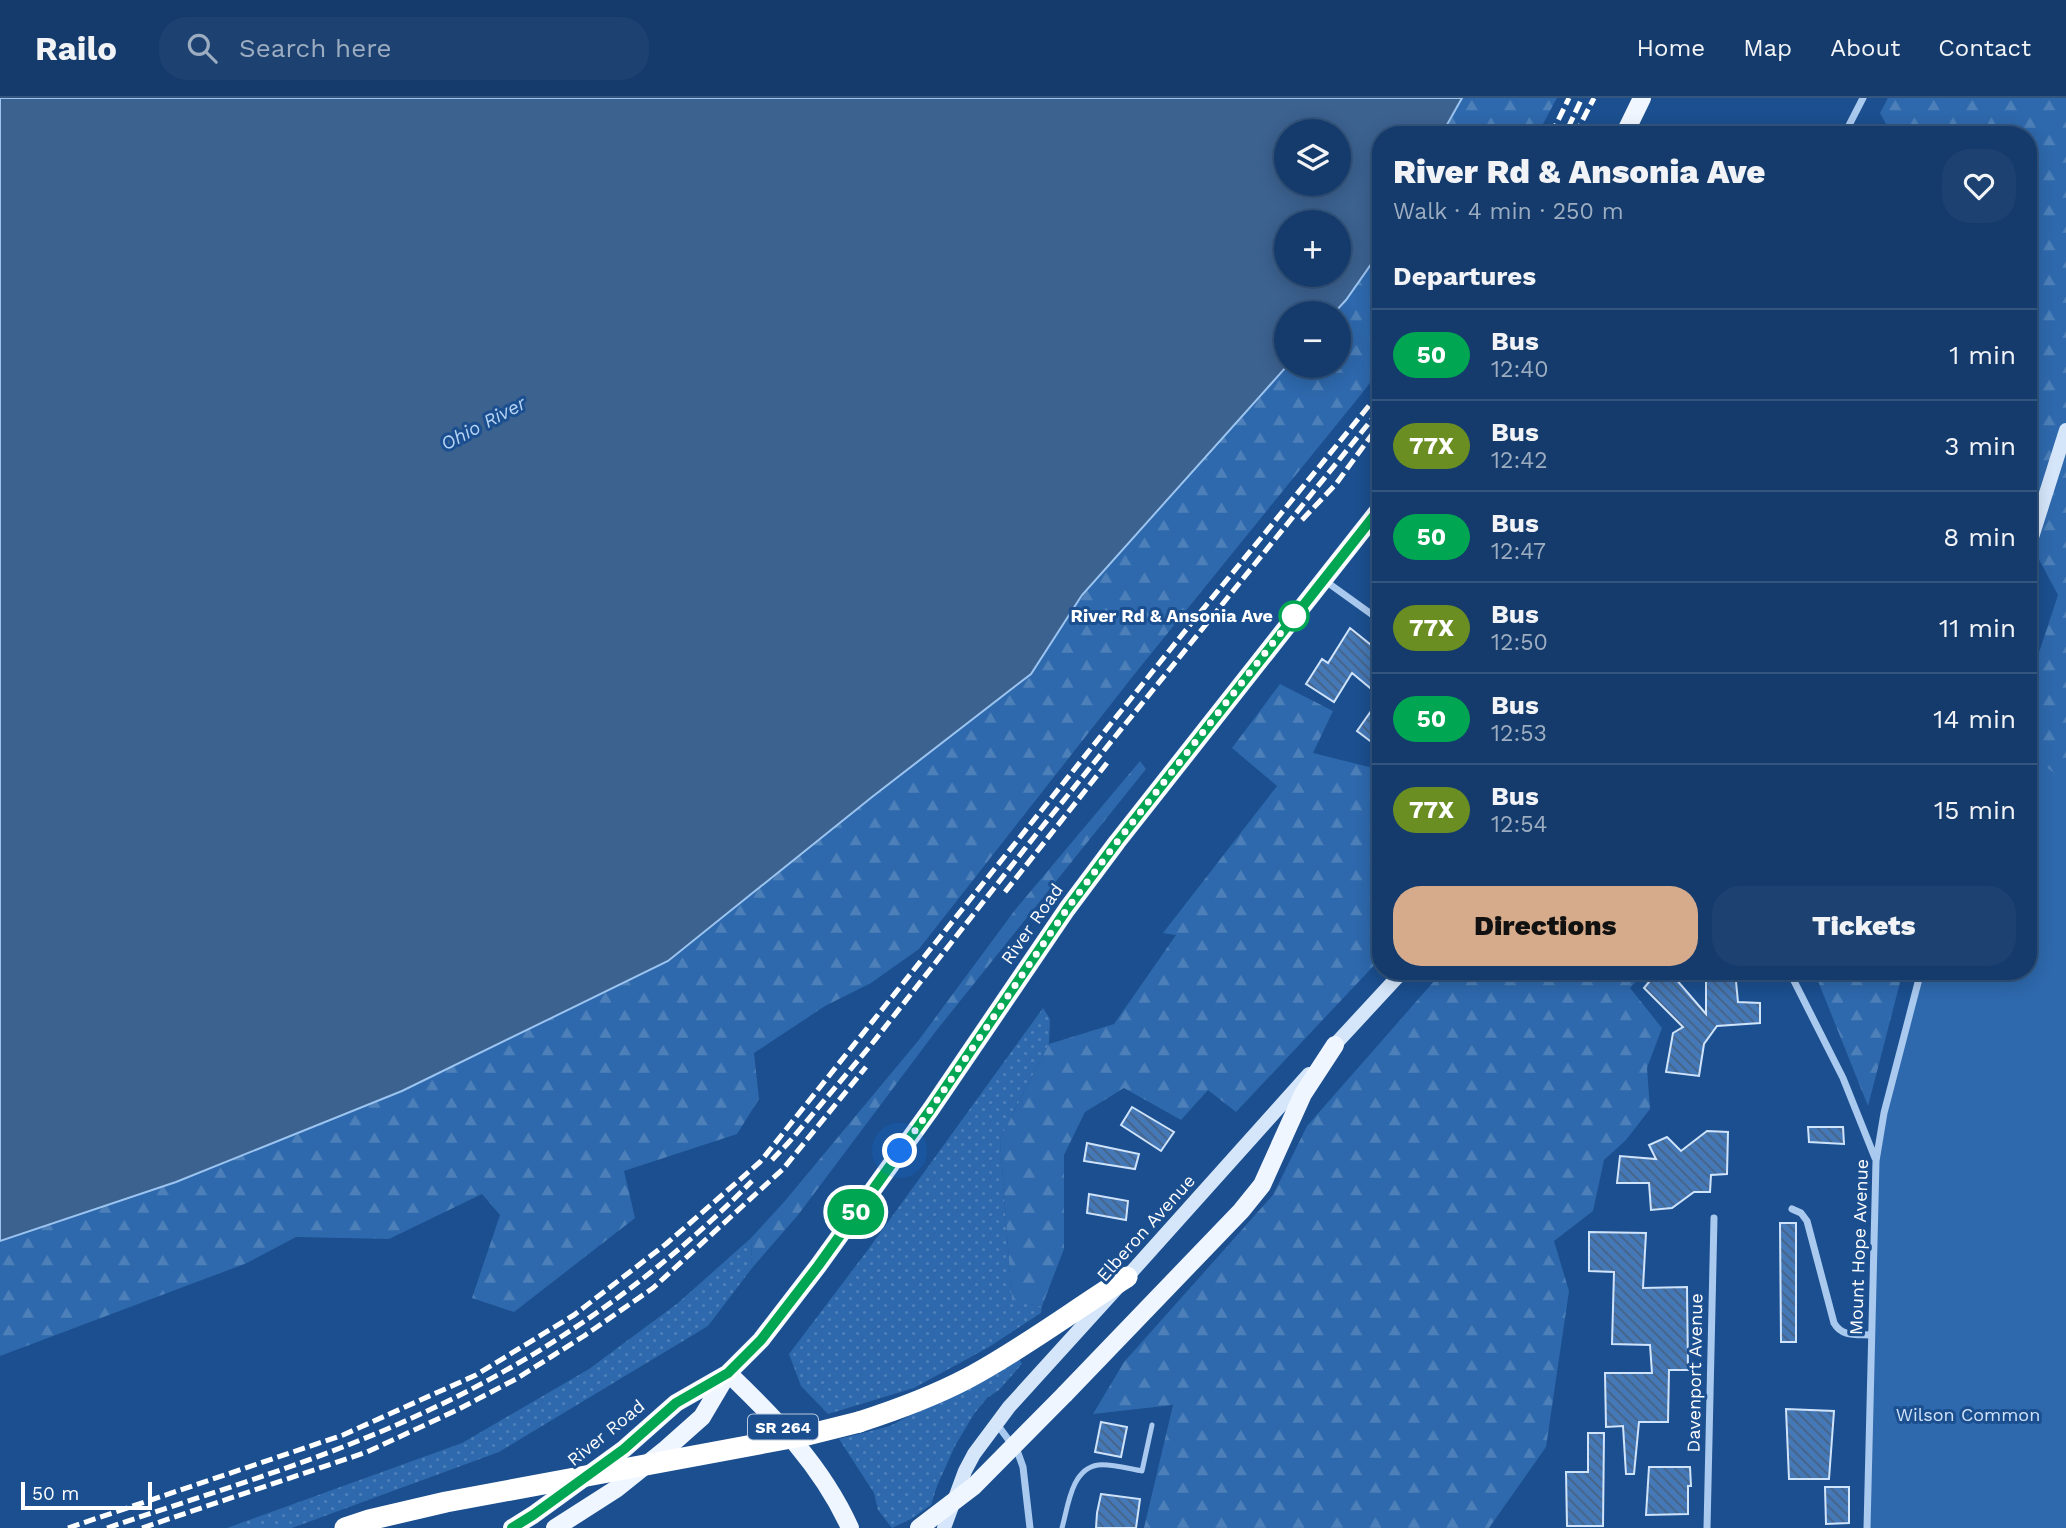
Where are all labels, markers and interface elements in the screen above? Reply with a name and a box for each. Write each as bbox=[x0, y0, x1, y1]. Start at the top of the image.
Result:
search box bbox=[159, 17, 649, 80]
text: Railo bbox=[35, 29, 117, 68]
icon: search bbox=[183, 29, 221, 67]
text: Search here bbox=[239, 33, 391, 63]
text: Home bbox=[1637, 34, 1705, 62]
text: Map bbox=[1743, 34, 1792, 62]
text: About bbox=[1830, 34, 1900, 62]
text: Contact bbox=[1938, 34, 2031, 62]
map controls bbox=[1274, 119, 1351, 378]
button: layers bbox=[1274, 119, 1351, 196]
button: heart bbox=[1942, 149, 2016, 223]
text: River Rd & Ansonia Ave bbox=[1393, 152, 1765, 191]
text: Walk · 4 min · 250 m bbox=[1393, 198, 1624, 225]
button: + bbox=[1274, 210, 1351, 287]
text: Departures bbox=[1393, 261, 1536, 291]
button: − bbox=[1274, 301, 1351, 378]
text: Bus bbox=[1491, 326, 1539, 356]
text: 1 min bbox=[1949, 340, 2016, 370]
text: 50 bbox=[1417, 341, 1446, 369]
text: 12:40 bbox=[1491, 356, 1549, 383]
water label: Ohio River bbox=[437, 391, 530, 455]
text: Bus bbox=[1491, 417, 1539, 447]
text: 3 min bbox=[1944, 431, 2016, 461]
text: 77X bbox=[1409, 432, 1454, 460]
text: 12:42 bbox=[1491, 447, 1548, 474]
text: Bus bbox=[1491, 508, 1539, 538]
text: 8 min bbox=[1943, 522, 2016, 552]
text: 50 bbox=[1417, 523, 1446, 551]
text: 12:47 bbox=[1491, 538, 1546, 565]
text: Bus bbox=[1491, 599, 1539, 629]
marker: River Rd & Ansonia Ave bbox=[1279, 601, 1309, 631]
place label: River Rd & Ansonia Ave bbox=[1071, 605, 1273, 626]
text: 11 min bbox=[1939, 613, 2016, 643]
text: 77X bbox=[1409, 614, 1454, 642]
text: 12:50 bbox=[1491, 629, 1548, 656]
text: Bus bbox=[1491, 690, 1539, 720]
text: 14 min bbox=[1933, 704, 2016, 734]
text: 50 bbox=[1417, 705, 1446, 733]
text: 12:53 bbox=[1491, 720, 1547, 747]
text: Bus bbox=[1491, 781, 1539, 811]
text: 15 min bbox=[1934, 795, 2016, 825]
text: 77X bbox=[1409, 796, 1454, 824]
text: 12:54 bbox=[1491, 811, 1548, 838]
street label: River Road bbox=[996, 879, 1067, 968]
button: Directions bbox=[1393, 886, 1698, 966]
button: Tickets bbox=[1712, 886, 2016, 966]
your location bbox=[882, 1133, 917, 1168]
street label: Mount Hope Avenue bbox=[1845, 1158, 1872, 1336]
street label: Elberon Avenue bbox=[1092, 1170, 1199, 1286]
line badge: 50 bbox=[824, 1189, 888, 1235]
text: 50 bbox=[841, 1198, 871, 1226]
street label: Davenport Avenue bbox=[1683, 1293, 1706, 1453]
street label: River Road bbox=[563, 1395, 649, 1470]
park label: Wilson Common bbox=[1896, 1404, 2040, 1425]
road number: SR 264 bbox=[748, 1414, 818, 1440]
scale bar bbox=[21, 1479, 152, 1511]
text: 50 m bbox=[32, 1482, 79, 1505]

